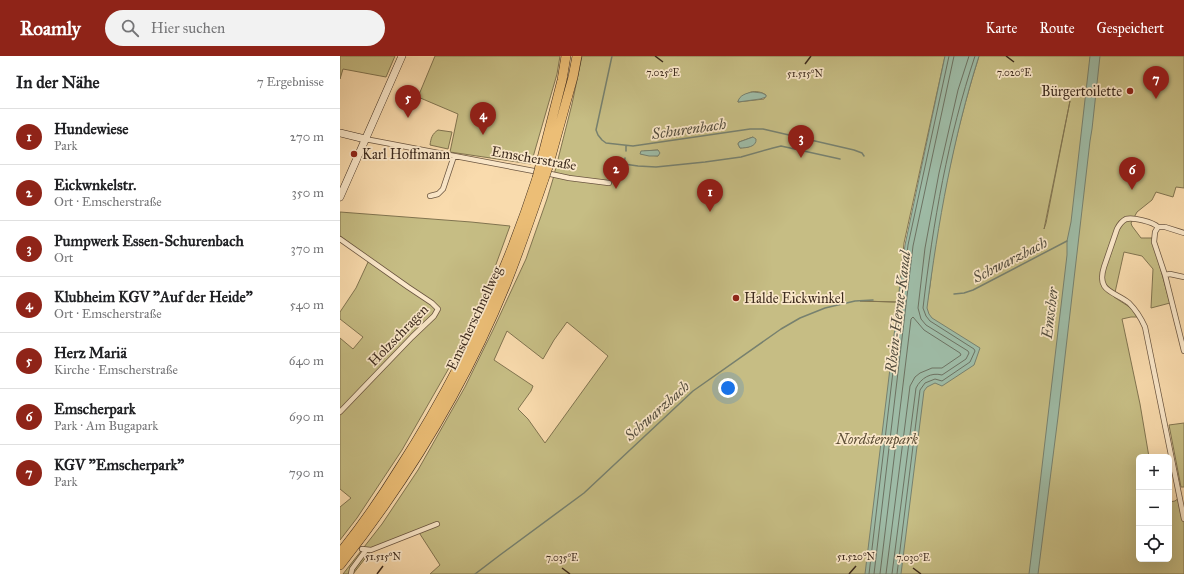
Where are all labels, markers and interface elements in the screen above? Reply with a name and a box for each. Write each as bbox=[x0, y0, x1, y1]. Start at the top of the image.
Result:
search box bbox=[105, 10, 385, 46]
text: Roamly bbox=[20, 17, 81, 40]
icon: search bbox=[119, 17, 141, 39]
text: Hier suchen bbox=[151, 19, 225, 37]
text: Karte bbox=[985, 20, 1017, 37]
text: Route bbox=[1039, 20, 1075, 37]
text: Gespeichert bbox=[1097, 20, 1164, 37]
pin: 7 bbox=[1143, 66, 1169, 99]
text: 7.025°E bbox=[646, 67, 680, 79]
text: 7.020°E bbox=[997, 67, 1031, 79]
text: 51.515°N bbox=[787, 68, 823, 80]
text: In der Nähe bbox=[16, 72, 100, 93]
text: 7 Ergebnisse bbox=[257, 74, 324, 90]
place label: Bürgertoilette bbox=[1041, 83, 1122, 100]
pin: 5 bbox=[395, 85, 421, 118]
marker: Bürgertoilette bbox=[1125, 86, 1135, 96]
pin: 4 bbox=[470, 102, 496, 135]
water label: Schurenbach bbox=[650, 115, 728, 143]
text: Hundewiese bbox=[54, 120, 129, 138]
pin: 3 bbox=[788, 125, 814, 158]
text: 1 bbox=[26, 129, 32, 145]
text: 270 m bbox=[290, 129, 324, 145]
text: Park bbox=[54, 138, 78, 154]
street label: Emscherstraße bbox=[490, 143, 578, 174]
place label: Karl Hoffmann bbox=[362, 146, 451, 163]
marker: Karl Hoffmann bbox=[349, 149, 359, 159]
pin: 2 bbox=[603, 156, 629, 189]
pin: 6 bbox=[1119, 157, 1145, 190]
text: Eickwnkelstr. bbox=[54, 176, 136, 194]
pin: 1 bbox=[697, 179, 723, 212]
text: 2 bbox=[26, 185, 32, 201]
text: 350 m bbox=[291, 185, 324, 201]
text: Ort · Emscherstraße bbox=[54, 194, 162, 210]
text: Pumpwerk Essen-Schurenbach bbox=[54, 232, 244, 250]
water label: Schwarzbach bbox=[969, 233, 1051, 287]
text: 3 bbox=[26, 241, 32, 257]
text: 370 m bbox=[291, 241, 324, 257]
water label: Rhein-Herne-Kanal bbox=[881, 248, 915, 375]
text: Ort bbox=[54, 250, 73, 266]
street label: Emscherschnellweg bbox=[443, 263, 506, 373]
water label: Emscher bbox=[1038, 285, 1062, 341]
text: Klubheim KGV "Auf der Heide" bbox=[54, 288, 253, 306]
place label: Halde Eickwinkel bbox=[744, 290, 845, 307]
marker: Halde Eickwinkel bbox=[731, 293, 741, 303]
text: 4 bbox=[25, 297, 33, 313]
text: 540 m bbox=[290, 297, 324, 313]
street label: Holzschragen bbox=[365, 301, 432, 370]
text: Ort · Emscherstraße bbox=[54, 306, 162, 322]
text: Herz Mariä bbox=[54, 344, 127, 362]
text: 5 bbox=[26, 353, 32, 369]
text: 640 m bbox=[289, 353, 324, 369]
text: Kirche · Emscherstraße bbox=[54, 362, 178, 378]
water label: Schwarzbach bbox=[620, 377, 694, 446]
your location bbox=[718, 378, 738, 398]
text: Emscherpark bbox=[54, 400, 136, 418]
text: 6 bbox=[26, 409, 32, 425]
text: 690 m bbox=[289, 409, 324, 425]
text: Park · Am Bugapark bbox=[54, 418, 158, 434]
park label: Nordsternpark bbox=[835, 431, 919, 449]
map controls bbox=[1136, 454, 1172, 562]
button: + bbox=[1136, 454, 1172, 490]
text: KGV "Emscherpark" bbox=[54, 456, 184, 474]
text: 7 bbox=[26, 465, 32, 481]
text: 790 m bbox=[289, 465, 324, 481]
text: Park bbox=[54, 474, 78, 490]
button: − bbox=[1136, 490, 1172, 526]
button: locate bbox=[1136, 526, 1172, 562]
text: 51.515°N bbox=[365, 551, 401, 563]
text: 51.520°N bbox=[837, 551, 876, 563]
text: 7.035°E bbox=[546, 552, 578, 564]
text: 7.030°E bbox=[896, 552, 930, 564]

